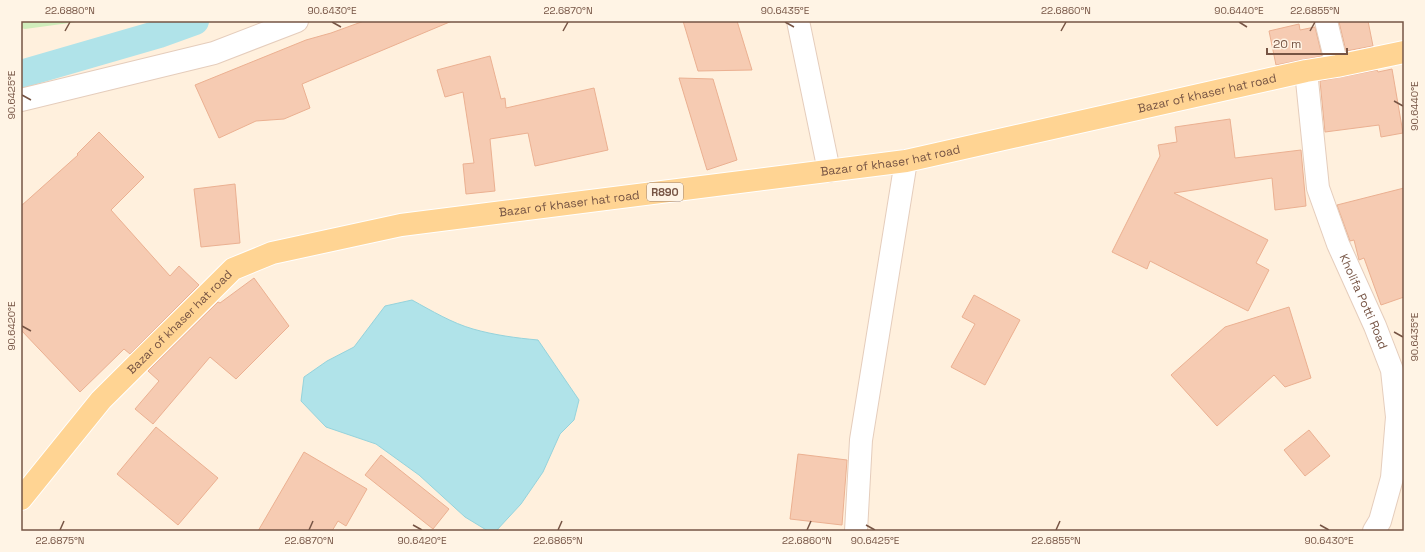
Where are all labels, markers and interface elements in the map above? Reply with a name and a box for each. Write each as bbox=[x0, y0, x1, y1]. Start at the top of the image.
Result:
text: 22.6880°N bbox=[45, 4, 95, 17]
text: 90.6430°E bbox=[307, 4, 357, 17]
text: 22.6870°N bbox=[543, 4, 593, 17]
text: 90.6435°E bbox=[761, 4, 810, 17]
text: 22.6860°N bbox=[1041, 4, 1091, 17]
text: 90.6440°E bbox=[1214, 4, 1264, 17]
text: 22.6855°N bbox=[1290, 4, 1340, 17]
scale bar bbox=[1267, 30, 1347, 56]
text: 20 m bbox=[1273, 36, 1301, 52]
text: 90.6425°E bbox=[5, 70, 18, 119]
street label: Bazar of khaser hat road bbox=[1136, 70, 1278, 117]
text: 90.6440°E bbox=[1408, 81, 1421, 131]
street label: Bazar of khaser hat road bbox=[819, 141, 962, 180]
road number: R890 bbox=[647, 183, 683, 201]
street label: Bazar of khaser hat road bbox=[498, 187, 641, 221]
street label: Kholifa Potti Road bbox=[1335, 251, 1391, 352]
street label: Bazar of khaser hat road bbox=[124, 266, 235, 378]
text: 90.6420°E bbox=[5, 301, 18, 351]
text: 90.6435°E bbox=[1408, 312, 1421, 361]
text: 22.6875°N bbox=[36, 534, 84, 547]
text: 22.6870°N bbox=[284, 534, 334, 547]
text: 90.6420°E bbox=[397, 534, 447, 547]
text: 22.6865°N bbox=[533, 534, 583, 547]
text: 22.6860°N bbox=[782, 534, 832, 547]
text: 90.6425°E bbox=[851, 534, 900, 547]
text: 22.6855°N bbox=[1031, 534, 1081, 547]
text: 90.6430°E bbox=[1304, 534, 1354, 547]

